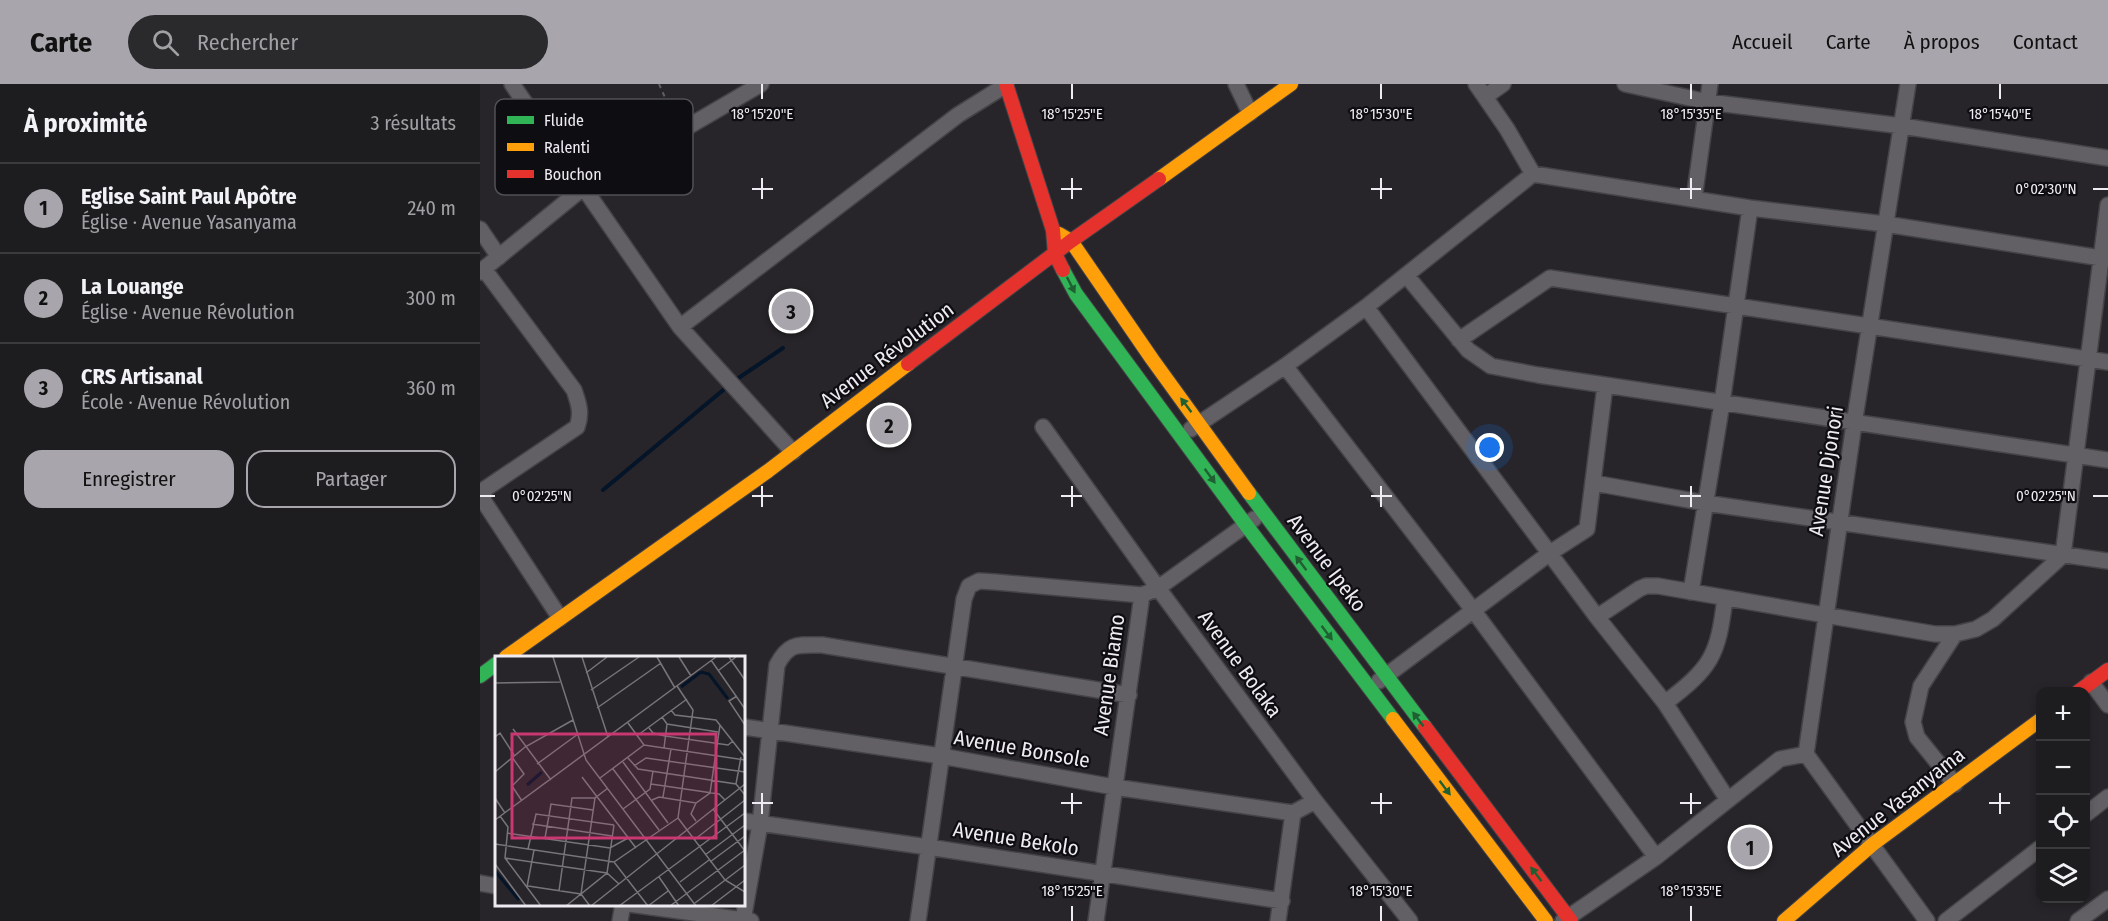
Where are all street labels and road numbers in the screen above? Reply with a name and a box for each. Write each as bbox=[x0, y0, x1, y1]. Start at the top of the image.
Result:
street label: Avenue Révolution bbox=[815, 296, 959, 414]
street label: Avenue Djonori bbox=[1803, 404, 1849, 538]
street label: Avenue Ipeko bbox=[1282, 509, 1372, 617]
street label: Avenue Bolaka bbox=[1192, 605, 1288, 723]
street label: Avenue Biamo bbox=[1088, 613, 1130, 737]
street label: Avenue Bonsole bbox=[952, 724, 1092, 774]
street label: Avenue Yasanyama bbox=[1826, 742, 1970, 862]
street label: Avenue Bekolo bbox=[951, 816, 1081, 862]

